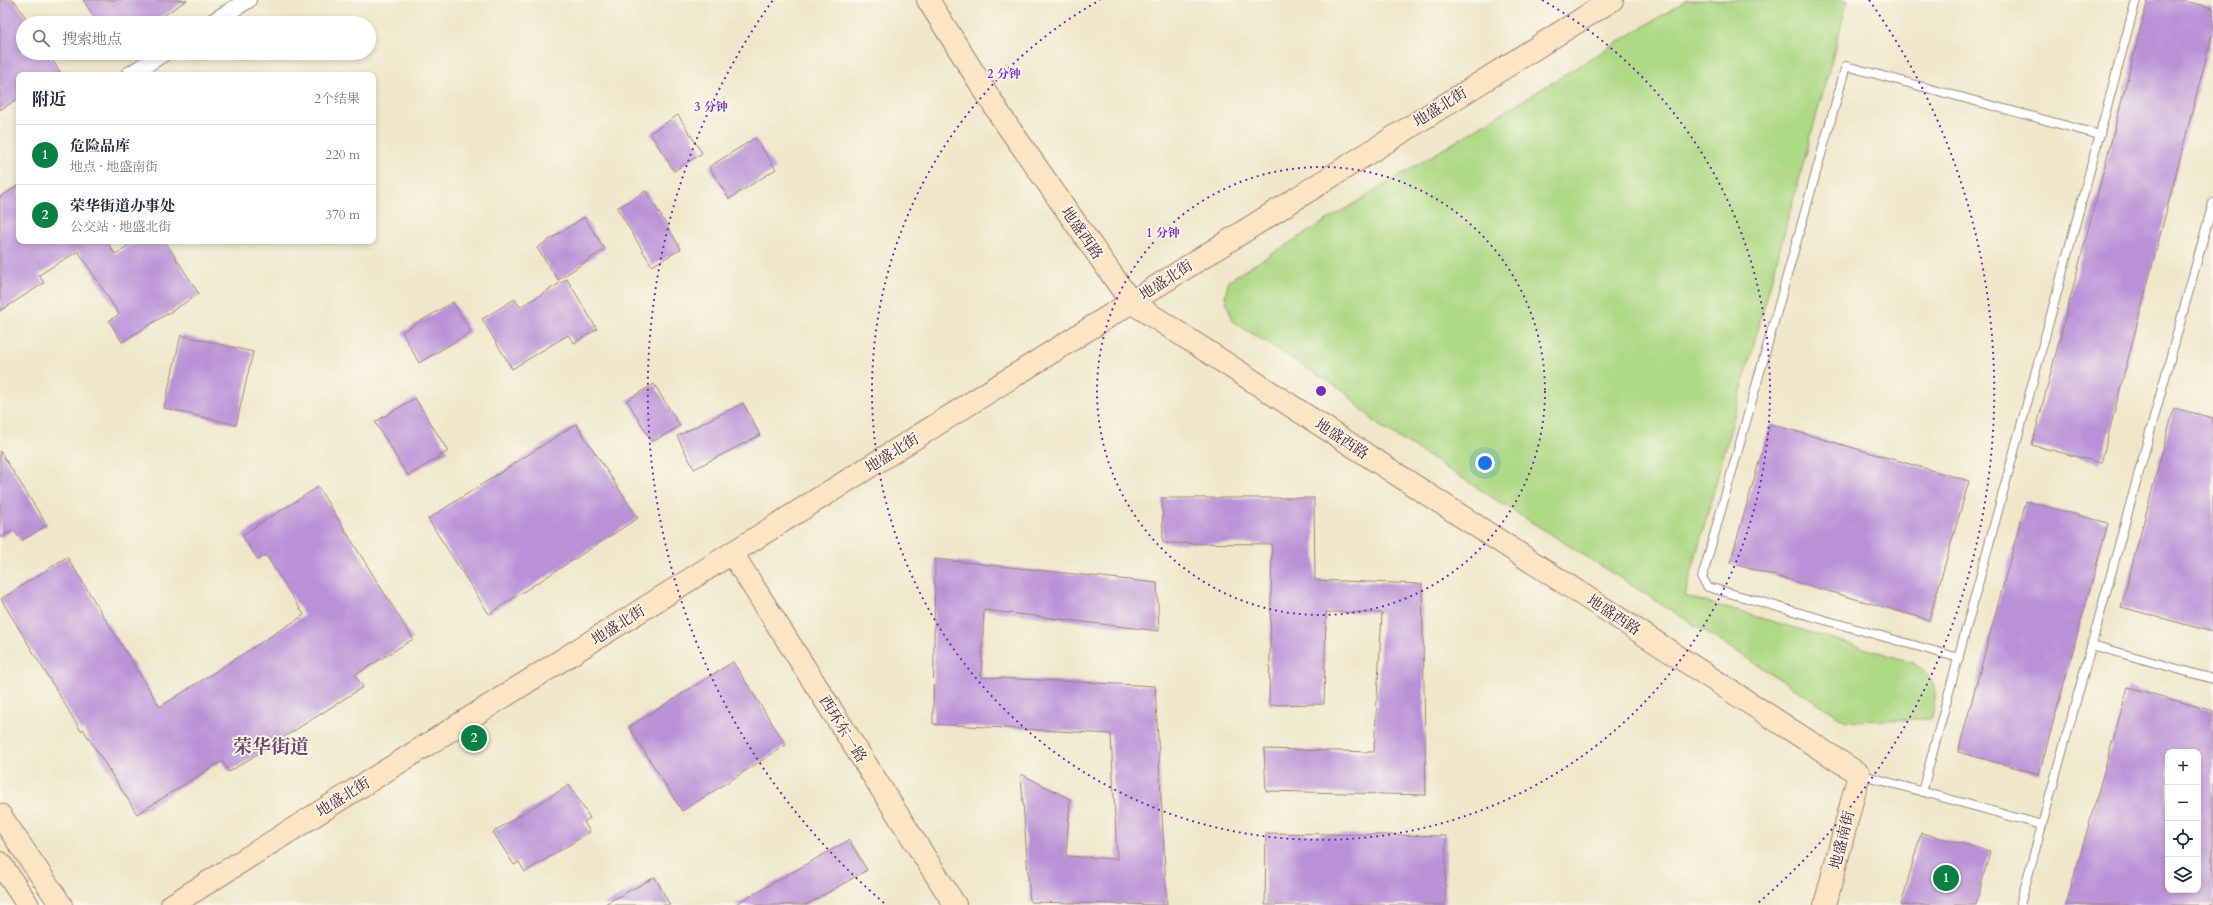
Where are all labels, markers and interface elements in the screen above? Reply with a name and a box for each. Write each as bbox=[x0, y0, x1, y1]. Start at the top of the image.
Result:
search box bbox=[16, 16, 376, 60]
icon: search bbox=[30, 27, 52, 49]
text: 搜索地点 bbox=[62, 29, 122, 49]
text: 2 分钟 bbox=[987, 66, 1021, 82]
street label: 地盛北街 bbox=[1409, 83, 1471, 131]
text: 附近 bbox=[32, 88, 66, 111]
text: 2个结果 bbox=[314, 90, 360, 108]
text: 3 分钟 bbox=[694, 99, 728, 115]
text: 危险品库 bbox=[70, 136, 130, 156]
text: 1 bbox=[42, 146, 48, 164]
text: 220 m bbox=[326, 146, 360, 164]
text: 地点 · 地盛南街 bbox=[70, 158, 158, 176]
text: 荣华街道办事处 bbox=[70, 196, 175, 216]
street label: 地盛西路 bbox=[1057, 203, 1107, 263]
text: 2 bbox=[42, 206, 48, 224]
text: 370 m bbox=[326, 206, 360, 224]
text: 公交站 · 地盛北街 bbox=[70, 218, 171, 236]
text: 1 分钟 bbox=[1146, 225, 1180, 241]
street label: 地盛北街 bbox=[1135, 255, 1197, 305]
centre of rings bbox=[1314, 384, 1328, 398]
street label: 地盛西路 bbox=[1311, 414, 1373, 464]
street label: 地盛北街 bbox=[861, 429, 923, 477]
your location bbox=[1475, 453, 1495, 473]
street label: 地盛西路 bbox=[1583, 590, 1645, 640]
street label: 地盛北街 bbox=[587, 601, 649, 649]
street label: 西环东一路 bbox=[815, 692, 871, 766]
pin: 2 bbox=[461, 723, 487, 753]
district label: 荣华街道 bbox=[233, 734, 309, 760]
map controls bbox=[2165, 749, 2201, 893]
button: + bbox=[2165, 749, 2201, 785]
street label: 地盛北街 bbox=[312, 773, 374, 821]
button: − bbox=[2165, 785, 2201, 821]
street label: 地盛南街 bbox=[1825, 808, 1859, 872]
button: locate bbox=[2165, 821, 2201, 857]
button: layers bbox=[2165, 857, 2201, 893]
pin: 1 bbox=[1933, 863, 1959, 893]

